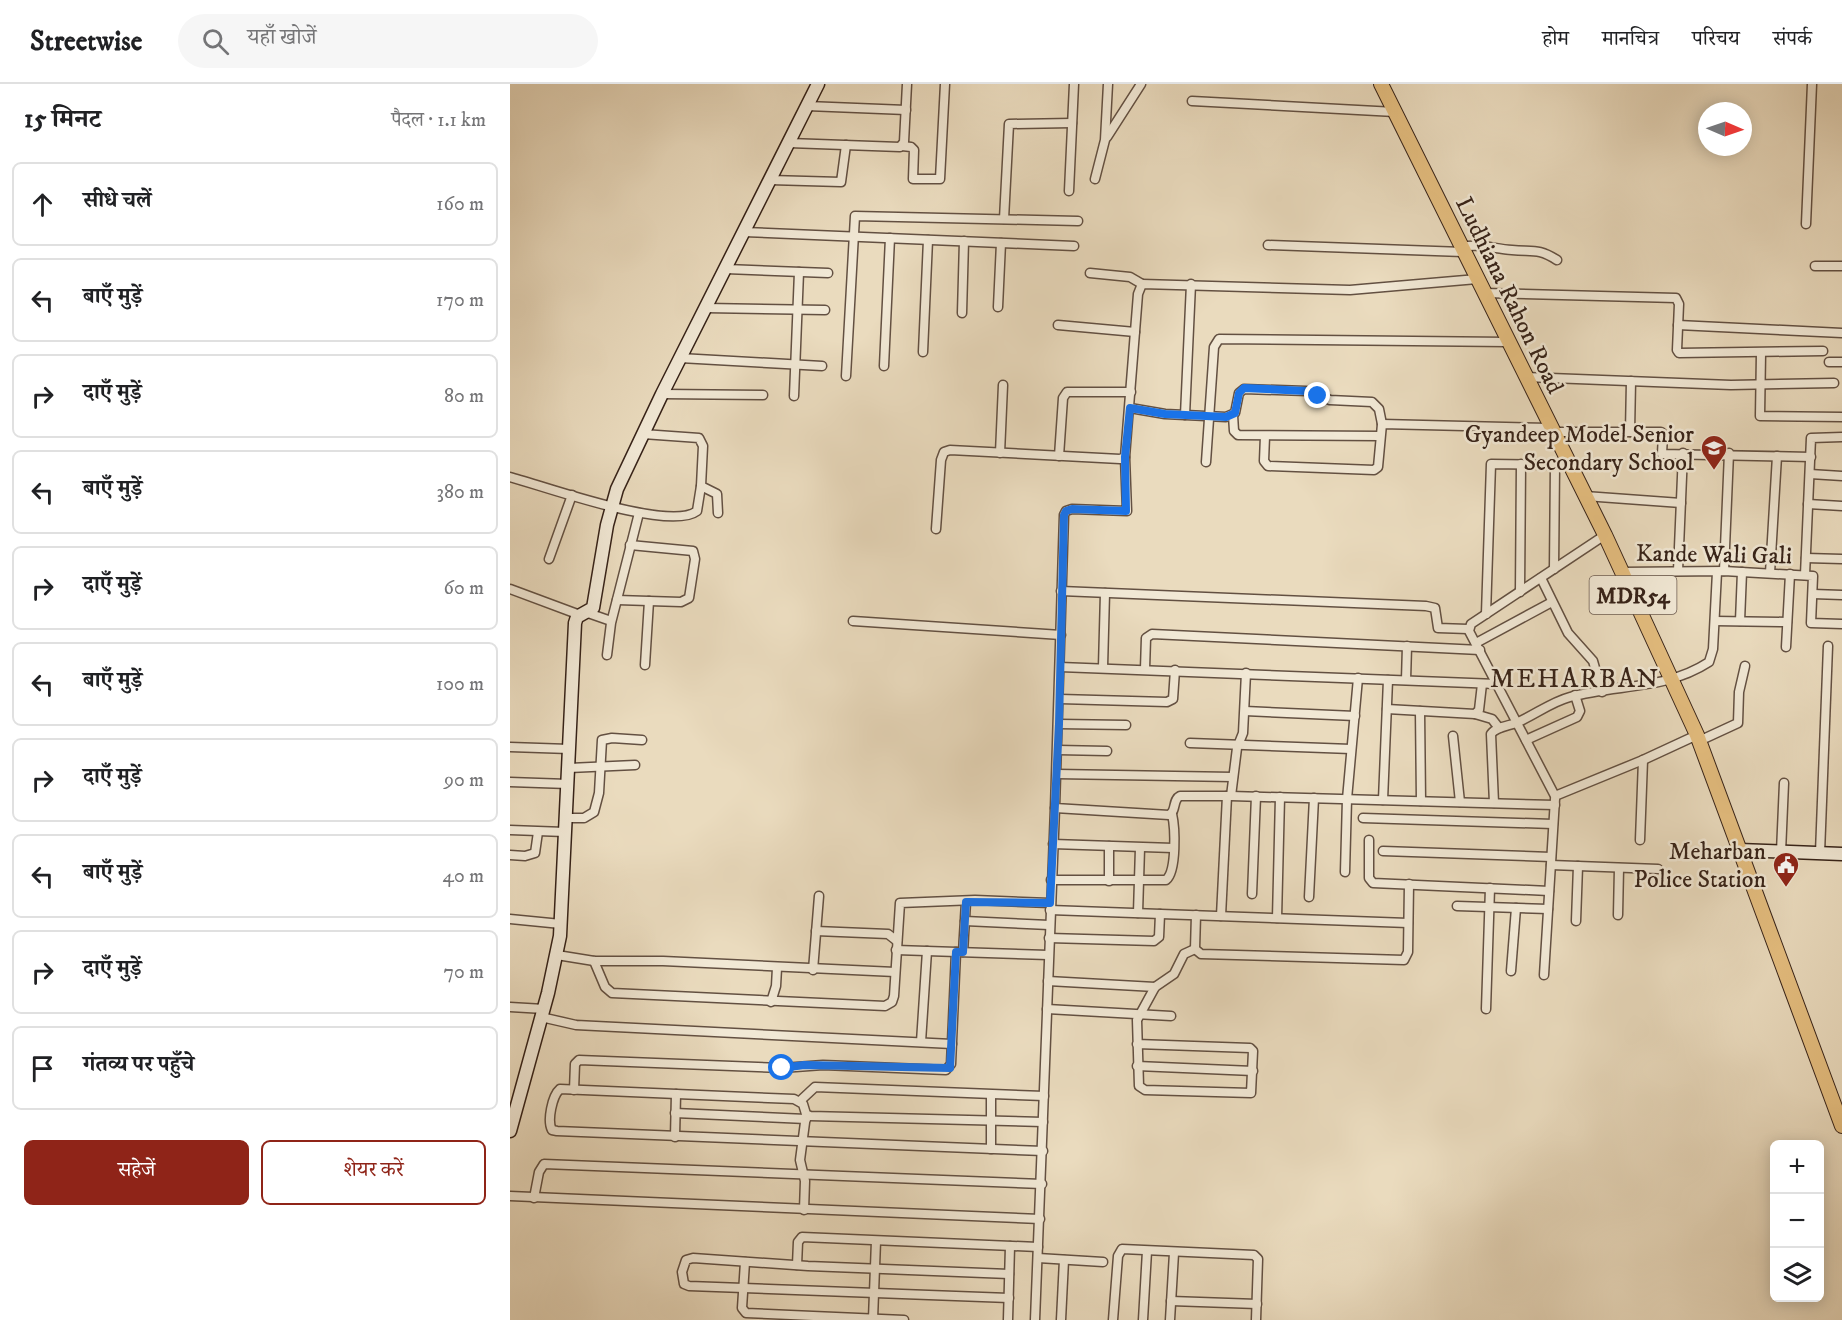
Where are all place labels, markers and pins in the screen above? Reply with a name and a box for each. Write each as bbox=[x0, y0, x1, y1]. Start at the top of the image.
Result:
place label: Gyandeep Model Senior Secondary School bbox=[1465, 420, 1695, 478]
school or university icon: Gyandeep Model Senior Secondary School bbox=[1699, 433, 1729, 471]
place label: Meharban Police Station bbox=[1634, 837, 1766, 895]
public building icon: Meharban Police Station bbox=[1771, 850, 1801, 888]

